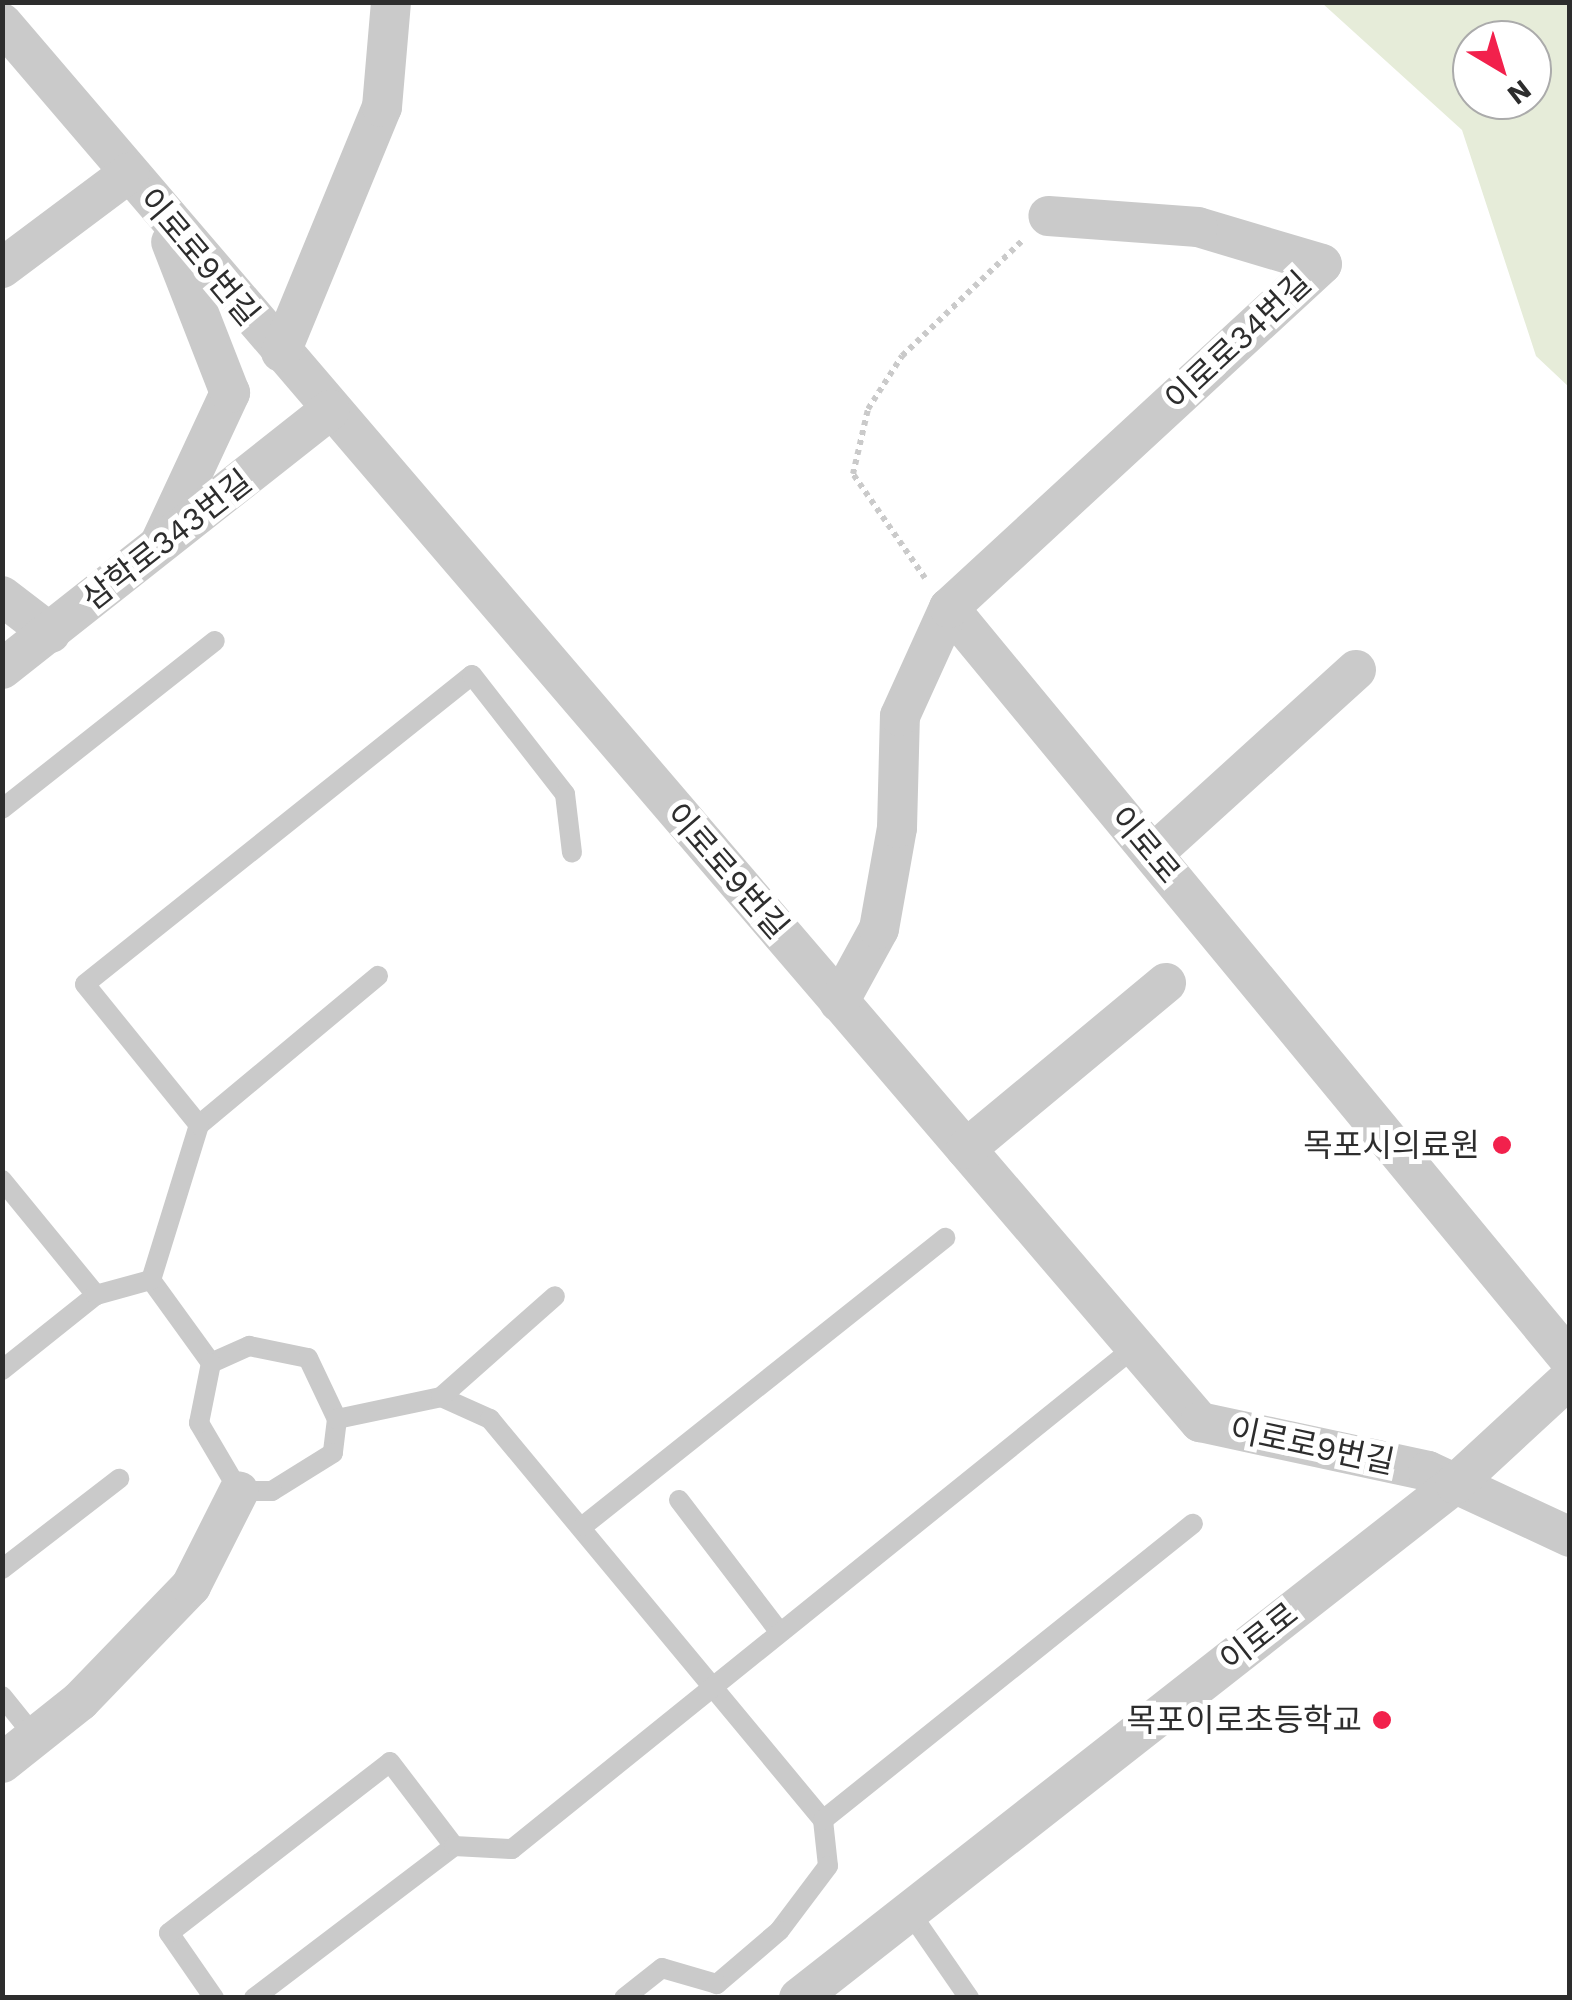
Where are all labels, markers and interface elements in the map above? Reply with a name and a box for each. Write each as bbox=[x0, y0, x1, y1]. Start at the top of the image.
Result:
north arrow bbox=[1452, 20, 1552, 120]
text: N bbox=[1501, 73, 1538, 112]
street label: 이로로9번길 bbox=[131, 181, 267, 333]
street label: 이로로34번길 bbox=[1157, 264, 1319, 418]
street label: 삼학로343번길 bbox=[75, 462, 259, 618]
street label: 이로로9번길 bbox=[658, 795, 796, 947]
street label: 이로로 bbox=[1102, 799, 1188, 891]
place label: 목포시의료원 bbox=[1303, 1126, 1480, 1164]
marker: 목포시의료원 bbox=[1489, 1132, 1515, 1158]
street label: 이로로9번길 bbox=[1226, 1410, 1398, 1482]
street label: 이로로 bbox=[1212, 1595, 1306, 1679]
place label: 목포이로초등학교 bbox=[1126, 1701, 1362, 1739]
marker: 목포이로초등학교 bbox=[1371, 1709, 1393, 1731]

